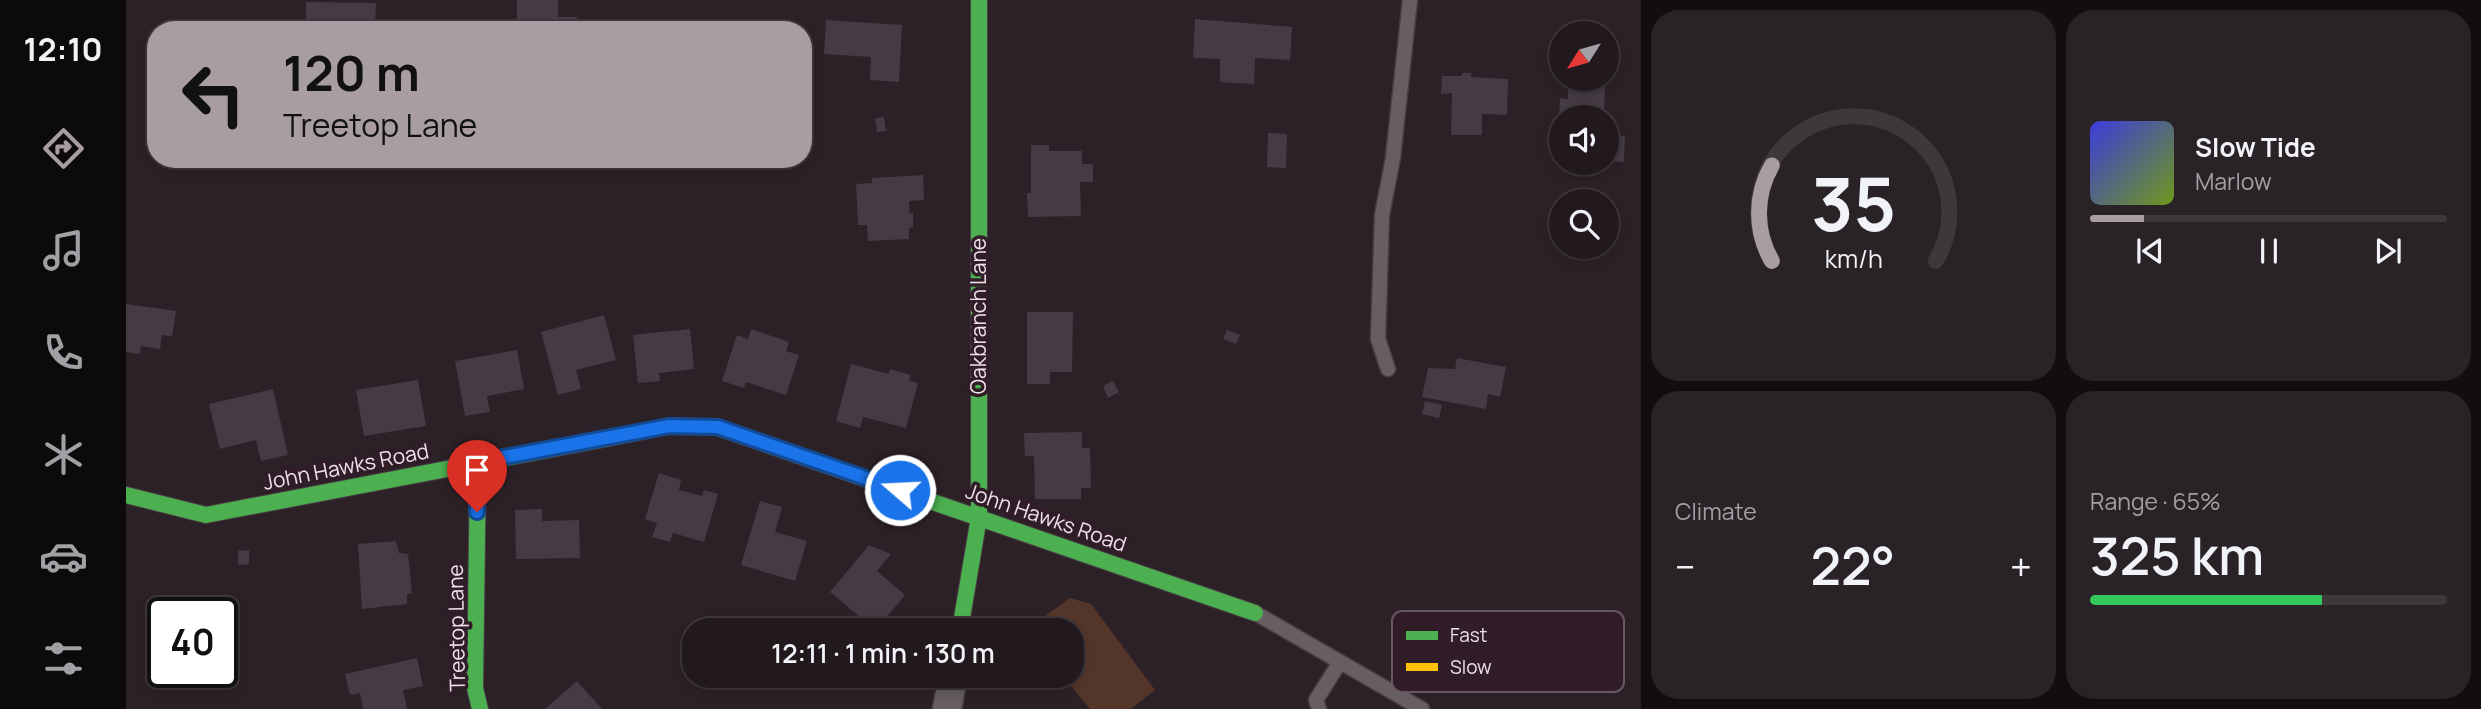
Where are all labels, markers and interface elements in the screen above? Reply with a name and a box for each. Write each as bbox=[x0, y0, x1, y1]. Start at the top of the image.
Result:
north arrow bbox=[1549, 21, 1619, 91]
map controls bbox=[1549, 21, 1619, 259]
text: 12:10 bbox=[23, 27, 103, 71]
text: 120 m bbox=[283, 39, 420, 106]
icon: left bbox=[168, 49, 259, 140]
text: Treetop Lane bbox=[283, 103, 477, 147]
button: sound bbox=[1549, 105, 1619, 175]
icon: directions bbox=[39, 124, 88, 173]
text: Slow Tide bbox=[2195, 129, 2316, 165]
text: 35 bbox=[1811, 154, 1896, 254]
text: Marlow bbox=[2195, 165, 2272, 197]
button: search bbox=[1549, 189, 1619, 259]
icon: music bbox=[39, 226, 88, 275]
icon: previous bbox=[2131, 232, 2169, 270]
icon: pause bbox=[2250, 232, 2288, 270]
icon: next bbox=[2369, 232, 2407, 270]
street label: Oakbranch Lane bbox=[964, 238, 992, 394]
text: km/h bbox=[1824, 241, 1883, 276]
icon: phone bbox=[39, 328, 88, 377]
icon: climate bbox=[39, 430, 88, 479]
street label: John Hawks Road bbox=[261, 436, 431, 496]
pin bbox=[447, 440, 507, 512]
icon: arrive bbox=[458, 451, 496, 489]
position arrow bbox=[863, 453, 937, 527]
street label: John Hawks Road bbox=[962, 476, 1130, 558]
text: Range · 65% bbox=[2090, 485, 2221, 517]
text: Climate bbox=[1675, 495, 1757, 527]
text: 325 km bbox=[2090, 520, 2264, 591]
text: 22° bbox=[1811, 530, 1895, 601]
icon: car bbox=[39, 532, 88, 581]
text: − bbox=[1675, 540, 1696, 592]
text: + bbox=[2010, 540, 2032, 592]
street label: Treetop Lane bbox=[441, 564, 471, 692]
speed limit sign: 40 bbox=[147, 597, 238, 688]
legend bbox=[1392, 611, 1624, 692]
text: Fast bbox=[1450, 622, 1487, 648]
icon: filters bbox=[39, 634, 88, 683]
text: 12:11 · 1 min · 130 m bbox=[771, 635, 995, 671]
text: Slow bbox=[1450, 654, 1492, 680]

